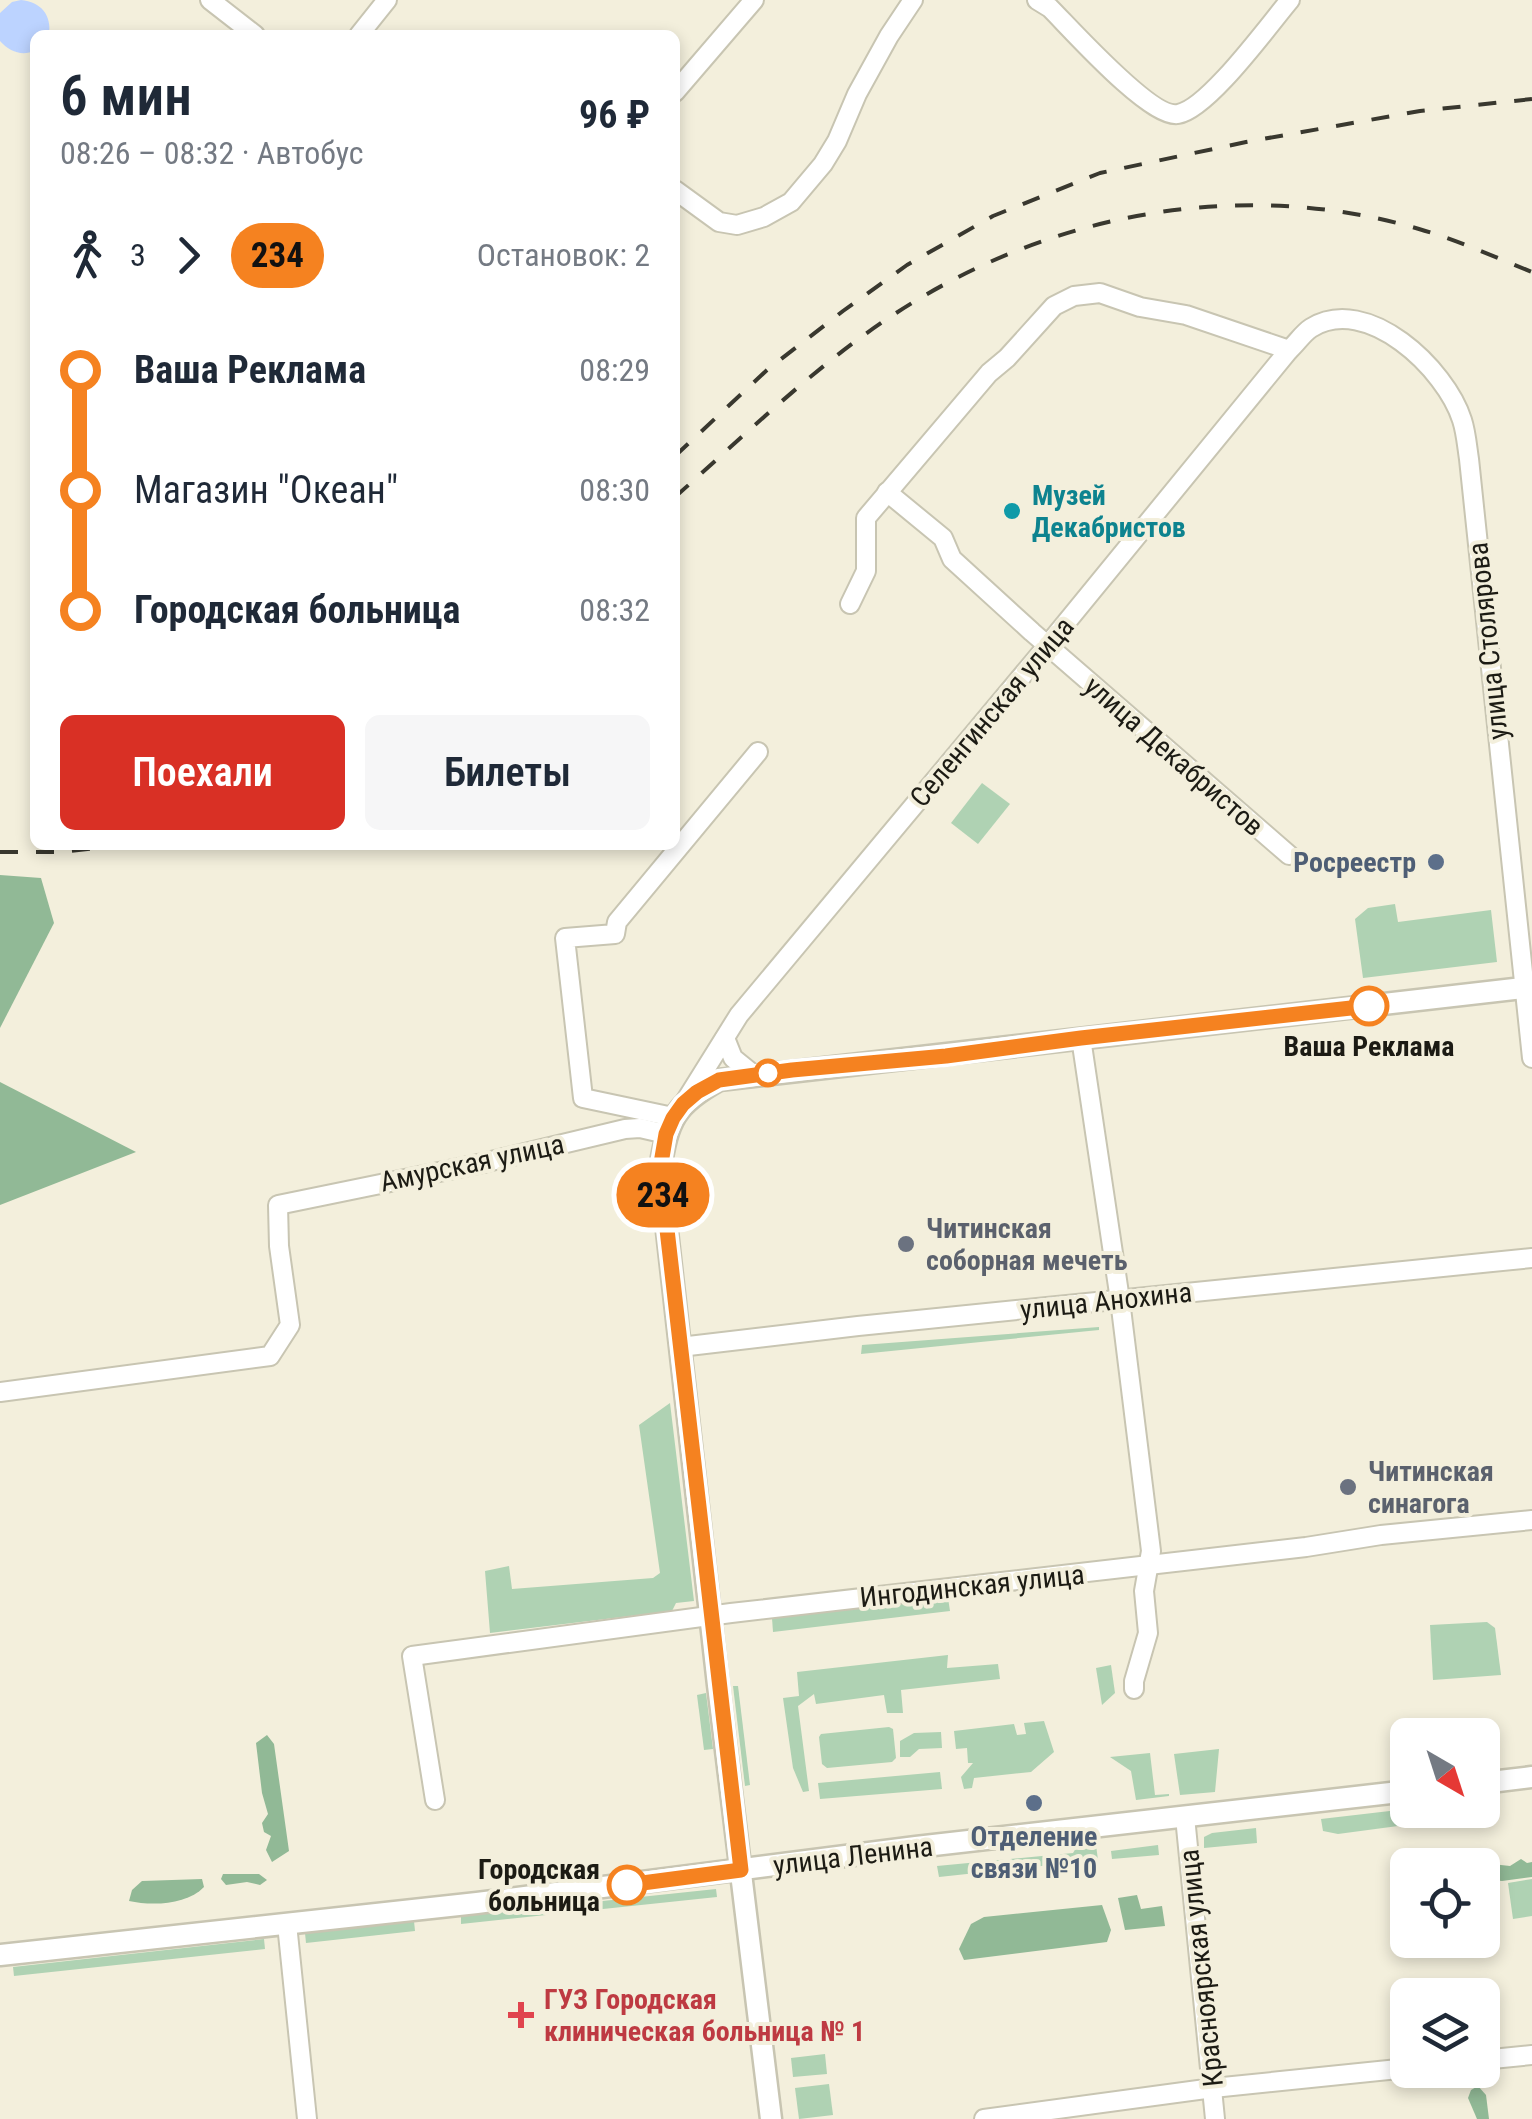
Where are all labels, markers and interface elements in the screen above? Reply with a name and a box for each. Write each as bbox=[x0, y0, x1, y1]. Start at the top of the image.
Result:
text: 6 мин bbox=[60, 64, 192, 128]
text: 96 ₽ bbox=[579, 93, 650, 137]
text: 08:26 – 08:32 · Автобус bbox=[60, 134, 364, 172]
icon: walk bbox=[60, 228, 115, 283]
icon: forward bbox=[161, 228, 216, 283]
text: 234 bbox=[251, 235, 304, 276]
text: 3 bbox=[130, 236, 146, 274]
text: Остановок: 2 bbox=[477, 236, 650, 274]
text: Ваша Реклама bbox=[134, 348, 366, 392]
text: 08:29 bbox=[579, 351, 650, 389]
text: Магазин "Океан" bbox=[134, 468, 398, 512]
text: 08:30 bbox=[579, 471, 650, 509]
place label: Музей Декабристов bbox=[1032, 479, 1186, 544]
marker: Музей Декабристов bbox=[1001, 500, 1023, 522]
street label: улица Столярова bbox=[1461, 541, 1515, 741]
text: Городская больница bbox=[134, 588, 460, 632]
text: 08:32 bbox=[579, 591, 650, 629]
street label: Селенгинская улица bbox=[903, 611, 1081, 813]
street label: улица Декабристов bbox=[1078, 669, 1270, 843]
button: Поехали bbox=[60, 715, 345, 830]
button: Билеты bbox=[365, 715, 650, 830]
place label: Росреестр bbox=[1293, 846, 1416, 879]
marker: Росреестр bbox=[1425, 851, 1447, 873]
marker: Ваша Реклама bbox=[1350, 987, 1388, 1025]
place label: Ваша Реклама bbox=[1283, 1030, 1455, 1063]
unlabelled marker bbox=[755, 1060, 781, 1086]
street label: Амурская улица bbox=[377, 1127, 567, 1199]
line badge: 234 bbox=[606, 1162, 720, 1228]
text: 234 bbox=[636, 1175, 690, 1216]
place label: Читинская соборная мечеть bbox=[926, 1212, 1128, 1277]
marker: Читинская соборная мечеть bbox=[895, 1233, 917, 1255]
street label: улица Анохина bbox=[1018, 1276, 1194, 1326]
place label: Читинская синагога bbox=[1368, 1455, 1494, 1520]
marker: Читинская синагога bbox=[1337, 1476, 1359, 1498]
street label: Ингодинская улица bbox=[858, 1558, 1086, 1614]
north arrow bbox=[1390, 1718, 1500, 1828]
map controls bbox=[1390, 1718, 1500, 2088]
marker: Отделение связи №10 bbox=[1023, 1792, 1045, 1814]
place label: Отделение связи №10 bbox=[971, 1820, 1097, 1885]
street label: улица Ленина bbox=[771, 1830, 935, 1882]
street label: Красноярская улица bbox=[1172, 1848, 1230, 2088]
button: locate bbox=[1390, 1848, 1500, 1958]
place label: Городская больница bbox=[478, 1853, 600, 1918]
marker: Городская больница bbox=[608, 1866, 646, 1904]
button: layers bbox=[1390, 1978, 1500, 2088]
place label: ГУЗ Городская клиническая больница № 1 bbox=[544, 1983, 865, 2048]
marker: ГУЗ Городская клиническая больница № 1 bbox=[508, 2002, 534, 2028]

